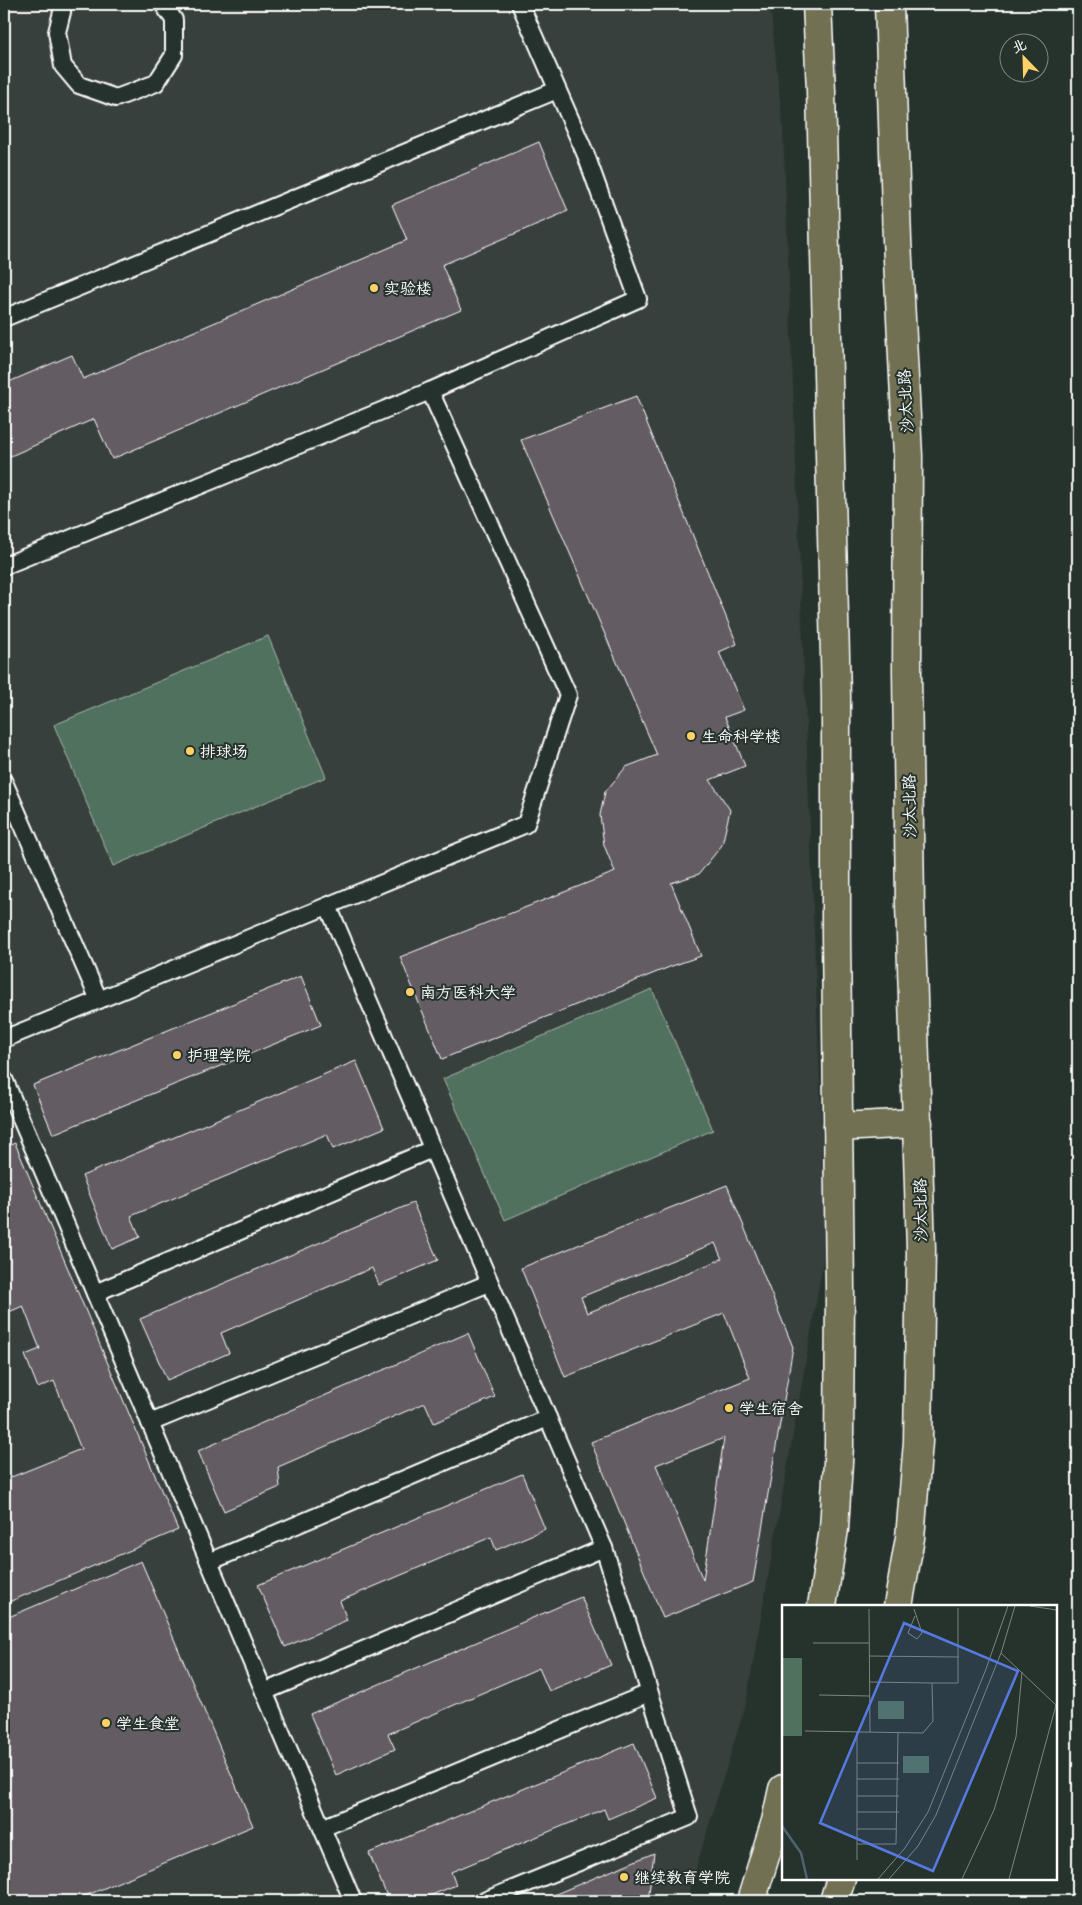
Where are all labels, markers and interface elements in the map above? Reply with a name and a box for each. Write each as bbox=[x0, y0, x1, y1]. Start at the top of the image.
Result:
north arrow bbox=[1000, 32, 1050, 82]
text: 北 bbox=[1009, 34, 1029, 57]
place label: 实验楼 bbox=[384, 277, 432, 299]
marker: 实验楼 bbox=[368, 282, 380, 294]
street label: 沙太北路 bbox=[892, 368, 918, 434]
place label: 生命科学楼 bbox=[701, 725, 781, 747]
marker: 生命科学楼 bbox=[685, 730, 697, 742]
place label: 排球场 bbox=[200, 740, 248, 762]
marker: 排球场 bbox=[184, 745, 196, 757]
street label: 沙太北路 bbox=[897, 774, 921, 838]
place label: 南方医科大学 bbox=[420, 981, 516, 1003]
marker: 南方医科大学 bbox=[404, 986, 416, 998]
place label: 护理学院 bbox=[187, 1044, 251, 1066]
marker: 护理学院 bbox=[171, 1049, 183, 1061]
street label: 沙太北路 bbox=[908, 1178, 932, 1242]
place label: 学生宿舍 bbox=[739, 1397, 803, 1419]
marker: 学生宿舍 bbox=[723, 1402, 735, 1414]
inset map bbox=[782, 1605, 1057, 1880]
place label: 学生食堂 bbox=[116, 1712, 180, 1734]
marker: 学生食堂 bbox=[100, 1717, 112, 1729]
place label: 继续教育学院 bbox=[634, 1866, 730, 1888]
marker: 继续教育学院 bbox=[618, 1871, 630, 1883]

